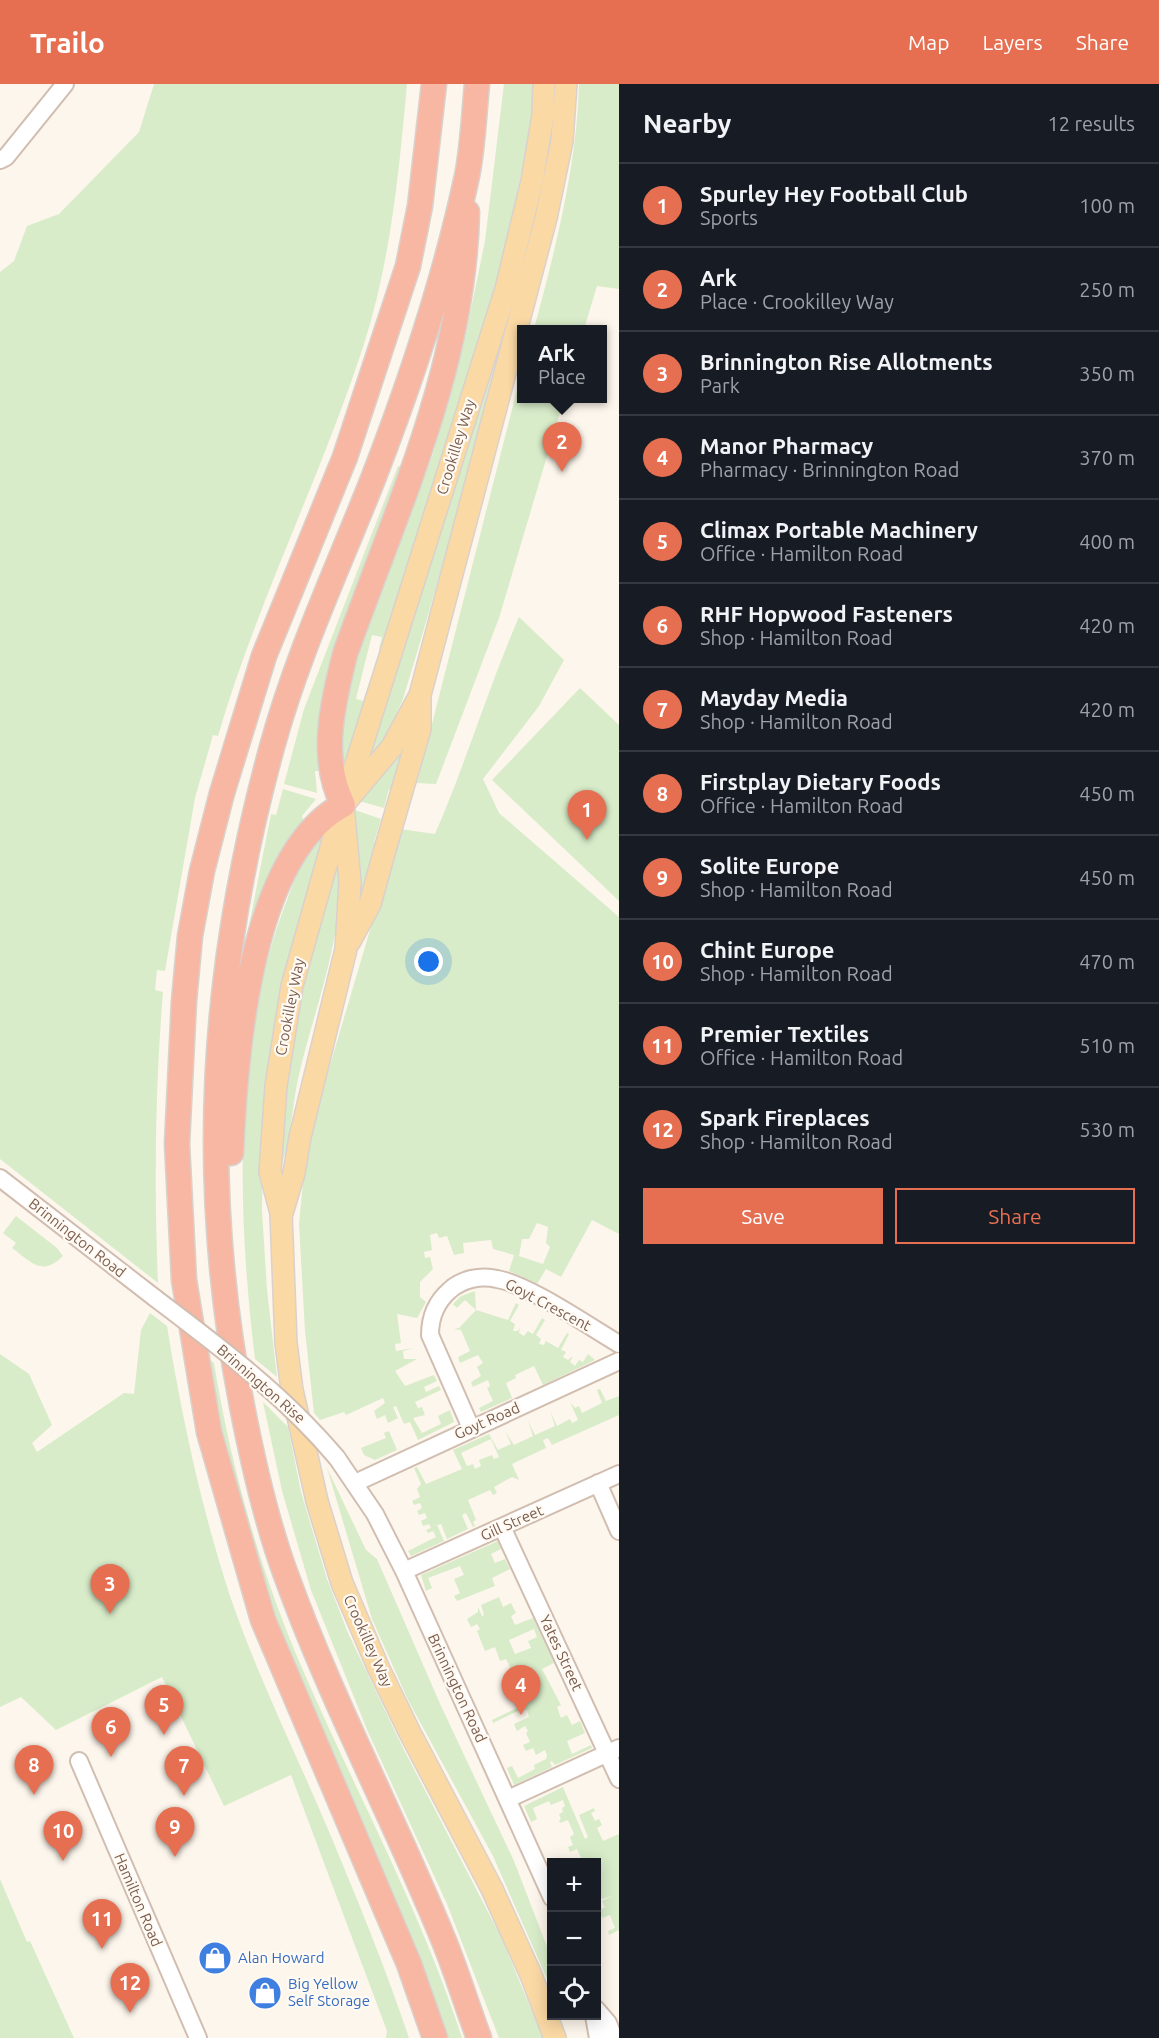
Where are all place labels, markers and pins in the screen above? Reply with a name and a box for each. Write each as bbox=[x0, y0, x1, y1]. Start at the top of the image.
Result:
pin: 2 bbox=[542, 422, 582, 472]
pin: 1 bbox=[568, 790, 606, 840]
pin: 3 bbox=[90, 1564, 130, 1614]
pin: 4 bbox=[502, 1666, 540, 1715]
pin: 5 bbox=[144, 1686, 184, 1735]
pin: 6 bbox=[92, 1708, 130, 1757]
pin: 8 bbox=[15, 1746, 54, 1795]
pin: 7 bbox=[164, 1746, 204, 1796]
pin: 9 bbox=[156, 1808, 195, 1857]
pin: 10 bbox=[44, 1812, 82, 1861]
pin: 11 bbox=[82, 1900, 122, 1949]
shop icon: Alan Howard bbox=[197, 1940, 233, 1976]
place label: Alan Howard bbox=[238, 1949, 324, 1966]
pin: 12 bbox=[110, 1964, 150, 2013]
shop icon: Big Yellow Self Storage bbox=[247, 1975, 283, 2011]
place label: Big Yellow Self Storage bbox=[288, 1975, 370, 2009]

